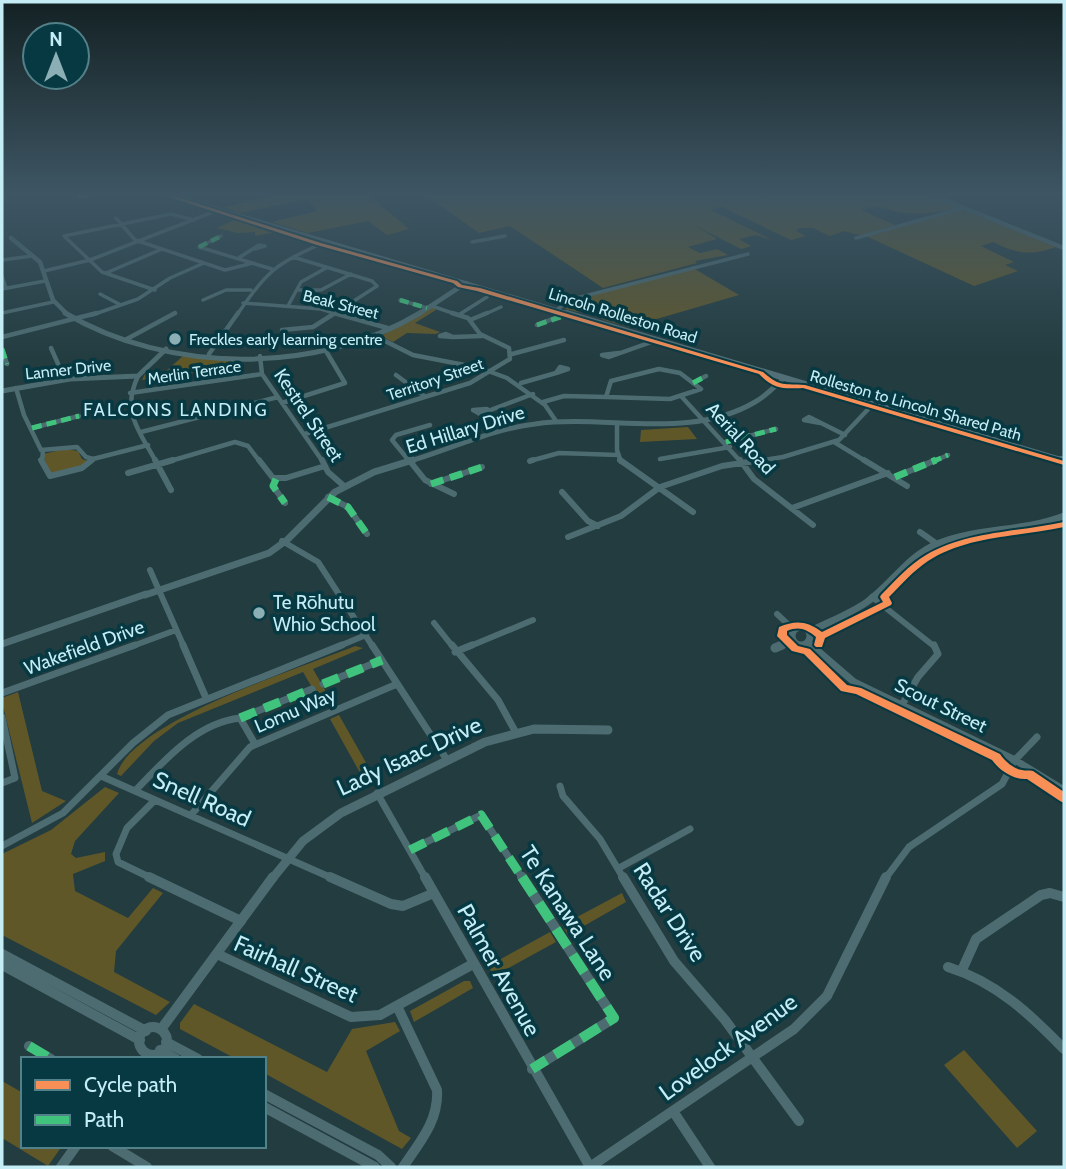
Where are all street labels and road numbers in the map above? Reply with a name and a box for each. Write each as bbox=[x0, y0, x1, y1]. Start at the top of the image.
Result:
street label: Lincoln Rolleston Road bbox=[546, 284, 699, 347]
street label: Beak Street bbox=[301, 286, 381, 323]
street label: Territory Street bbox=[384, 354, 487, 405]
street label: Lanner Drive bbox=[24, 356, 112, 383]
street label: Merlin Terrace bbox=[146, 357, 242, 388]
street label: Kestrel Street bbox=[269, 364, 348, 467]
street label: Rolleston to Lincoln Shared Path bbox=[808, 366, 1024, 445]
street label: Aerial Road bbox=[701, 397, 780, 479]
street label: Ed Hillary Drive bbox=[403, 400, 528, 458]
street label: Wakefield Drive bbox=[21, 615, 148, 680]
street label: Scout Street bbox=[891, 673, 991, 738]
street label: Lomu Way bbox=[251, 683, 340, 738]
street label: Lady Isaac Drive bbox=[332, 710, 486, 802]
street label: Snell Road bbox=[149, 765, 255, 833]
street label: Te Kanawa Lane bbox=[514, 840, 622, 986]
street label: Radar Drive bbox=[628, 857, 713, 967]
street label: Palmer Avenue bbox=[451, 899, 547, 1041]
street label: Fairhall Street bbox=[230, 929, 362, 1009]
street label: Lovelock Avenue bbox=[654, 988, 803, 1106]

